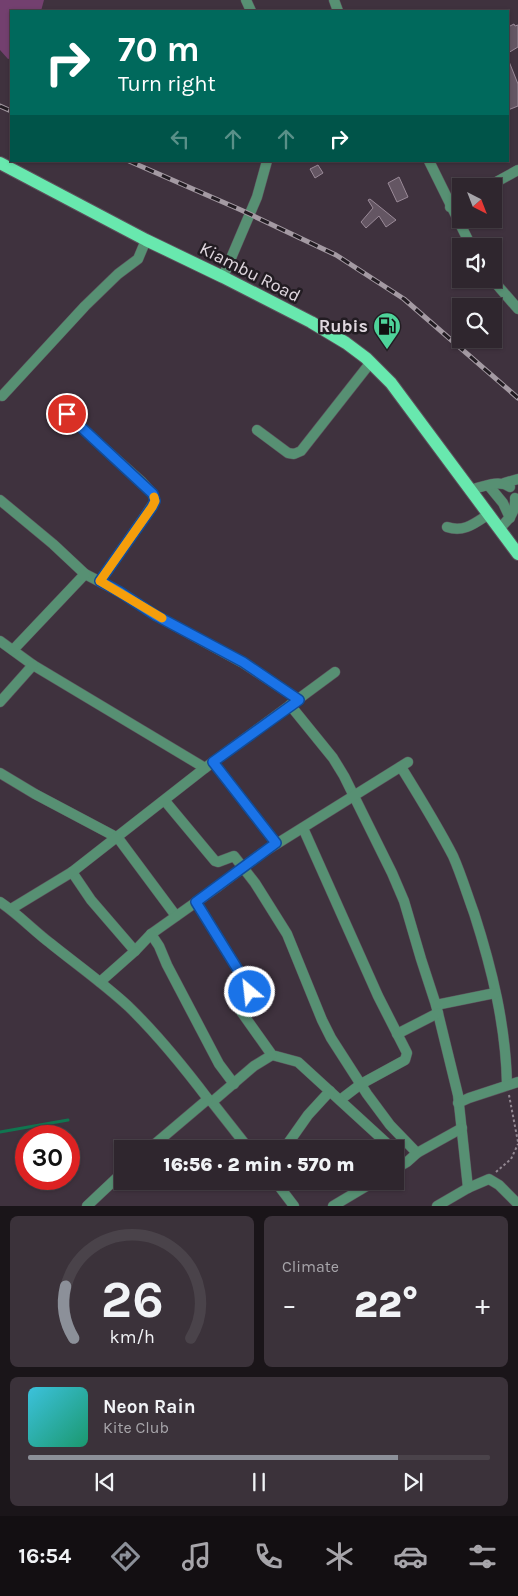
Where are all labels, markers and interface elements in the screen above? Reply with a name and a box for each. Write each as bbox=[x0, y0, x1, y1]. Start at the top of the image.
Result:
text: 70 m bbox=[118, 29, 200, 70]
icon: right bbox=[35, 30, 100, 95]
text: Turn right bbox=[118, 71, 216, 97]
icon: left bbox=[166, 125, 194, 153]
icon: ahead bbox=[219, 125, 247, 153]
icon: ahead bbox=[272, 125, 300, 153]
icon: right bbox=[325, 125, 353, 153]
north arrow bbox=[452, 178, 502, 228]
map controls bbox=[452, 178, 502, 348]
street label: Kiambu Road bbox=[196, 237, 304, 307]
button: sound bbox=[452, 238, 502, 288]
button: search bbox=[452, 298, 502, 348]
fuel station icon: Rubis bbox=[372, 311, 402, 350]
place label: Rubis bbox=[319, 315, 368, 337]
pin bbox=[46, 393, 88, 435]
icon: arrive bbox=[53, 400, 81, 428]
position arrow bbox=[223, 965, 275, 1017]
speed limit sign: 30 bbox=[15, 1125, 80, 1190]
text: 16:56 · 2 min · 570 m bbox=[163, 1154, 355, 1176]
text: Climate bbox=[282, 1257, 339, 1276]
text: 26 bbox=[100, 1269, 164, 1330]
text: 22° bbox=[354, 1282, 418, 1327]
text: − bbox=[282, 1288, 297, 1321]
text: + bbox=[475, 1288, 490, 1321]
text: km/h bbox=[109, 1327, 155, 1348]
text: Neon Rain bbox=[103, 1396, 196, 1418]
text: Kite Club bbox=[103, 1418, 169, 1437]
icon: previous bbox=[91, 1468, 119, 1496]
icon: pause bbox=[245, 1468, 273, 1496]
icon: next bbox=[399, 1468, 427, 1496]
icon: directions bbox=[108, 1539, 143, 1574]
icon: music bbox=[179, 1539, 214, 1574]
icon: phone bbox=[251, 1539, 286, 1574]
icon: climate bbox=[322, 1539, 357, 1574]
icon: car bbox=[393, 1539, 428, 1574]
icon: filters bbox=[465, 1539, 500, 1574]
text: 16:54 bbox=[18, 1543, 71, 1569]

